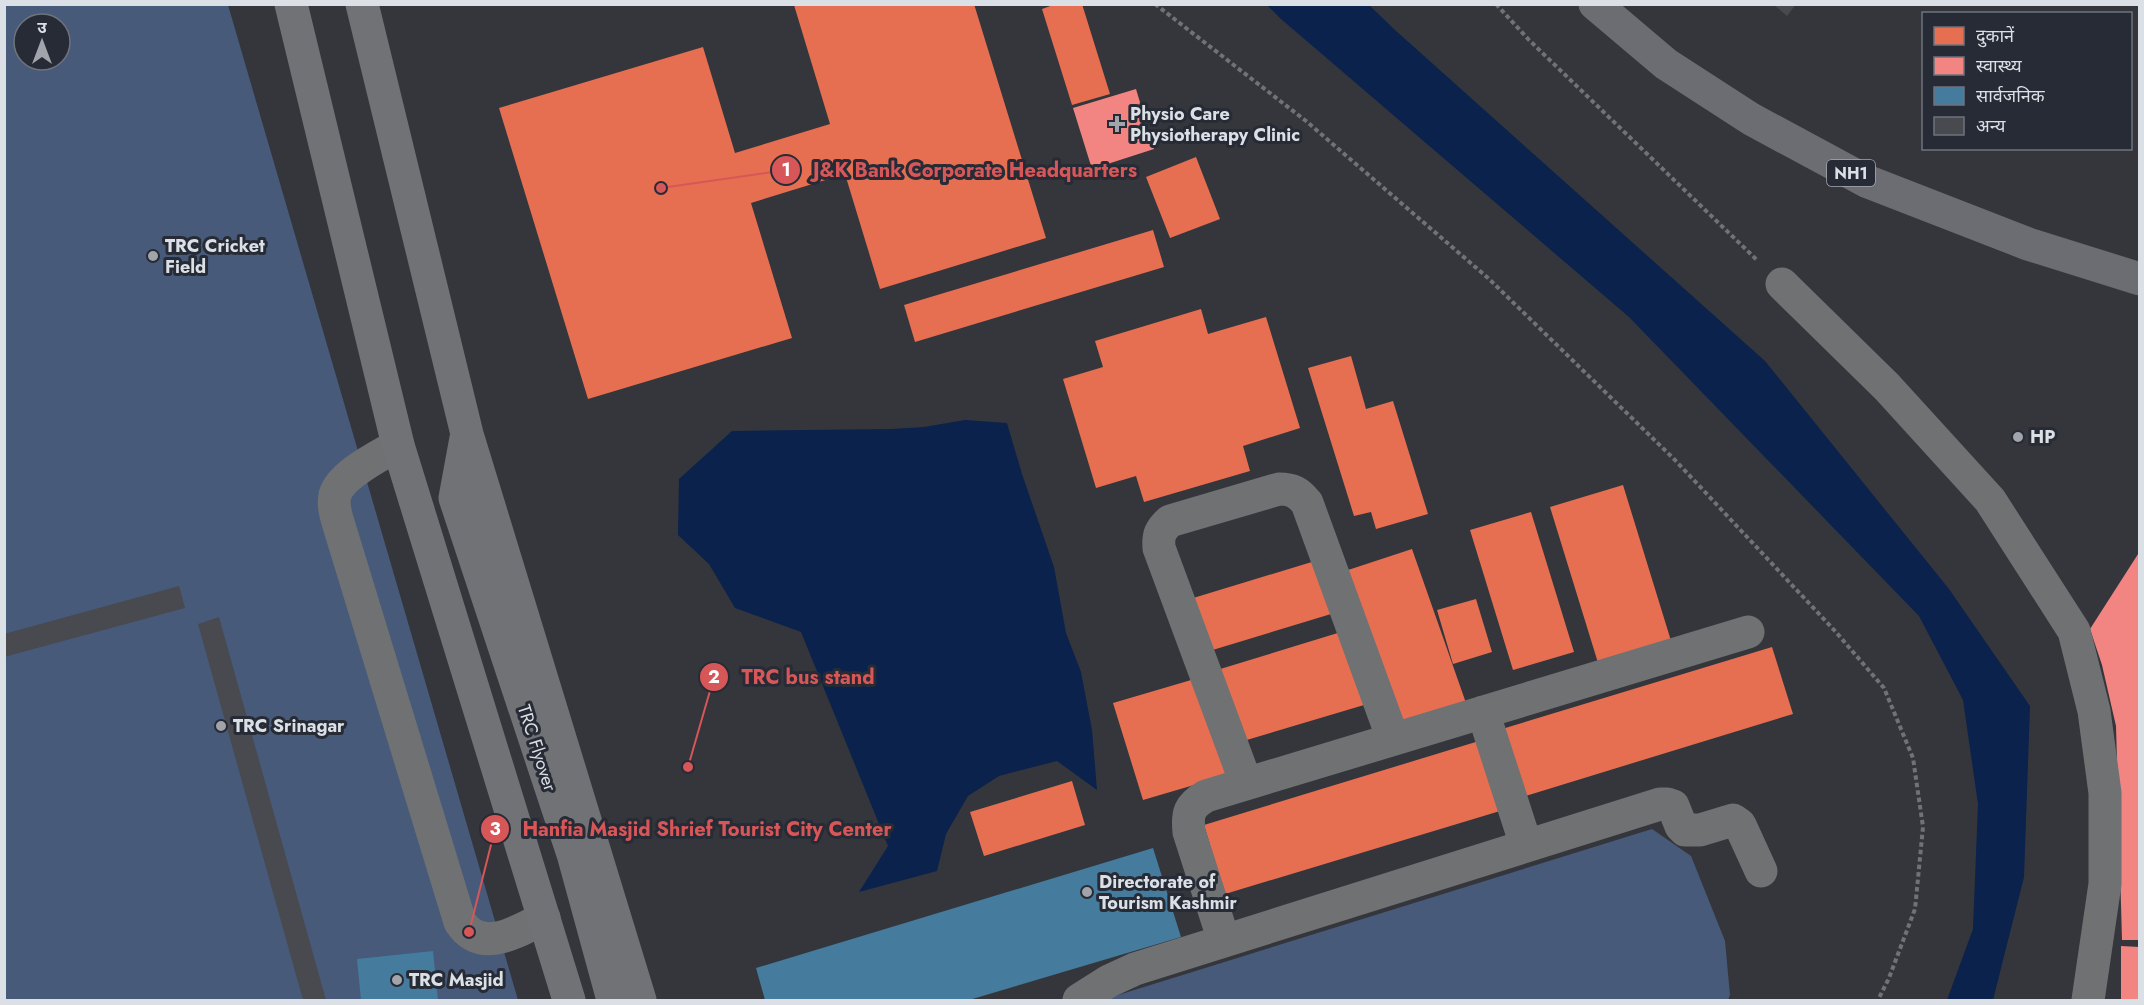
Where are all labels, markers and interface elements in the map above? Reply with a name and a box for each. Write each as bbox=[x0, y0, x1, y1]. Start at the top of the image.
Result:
north arrow bbox=[12, 12, 72, 72]
legend bbox=[1922, 12, 2132, 150]
text: उ bbox=[37, 16, 47, 39]
text: दुकानें bbox=[1976, 23, 2015, 49]
text: स्वास्थ्य bbox=[1976, 53, 2022, 79]
text: सार्वजनिक bbox=[1976, 83, 2046, 109]
place label: Physio Care Physiotherapy Clinic bbox=[1130, 101, 1300, 148]
text: अन्य bbox=[1976, 113, 2006, 139]
marker: Physio Care Physiotherapy Clinic bbox=[1108, 115, 1126, 133]
callout: J&K Bank Corporate Headquarters bbox=[771, 151, 1149, 189]
text: J&K Bank Corporate Headquarters bbox=[809, 156, 1137, 185]
text: 1 bbox=[781, 157, 791, 183]
road number: NH1 bbox=[1827, 160, 1875, 186]
place label: TRC Cricket Field bbox=[165, 233, 265, 280]
marker: TRC Cricket Field bbox=[146, 249, 160, 263]
place label: HP bbox=[2030, 424, 2055, 450]
marker: HP bbox=[2011, 430, 2025, 444]
callout: TRC bus stand bbox=[699, 658, 886, 696]
text: TRC bus stand bbox=[741, 663, 875, 692]
text: 2 bbox=[708, 664, 720, 690]
street label: TRC Flyover bbox=[511, 701, 563, 795]
place label: TRC Srinagar bbox=[233, 713, 345, 739]
marker: TRC Srinagar bbox=[214, 719, 228, 733]
callout: Hanfia Masjid Shrief Tourist City Center bbox=[480, 810, 903, 848]
text: Hanfia Masjid Shrief Tourist City Center bbox=[522, 815, 892, 844]
text: 3 bbox=[489, 816, 501, 842]
place label: Directorate of Tourism Kashmir bbox=[1099, 869, 1237, 916]
marker: Directorate of Tourism Kashmir bbox=[1080, 885, 1094, 899]
place label: TRC Masjid bbox=[409, 967, 504, 993]
marker: TRC Masjid bbox=[390, 973, 404, 987]

